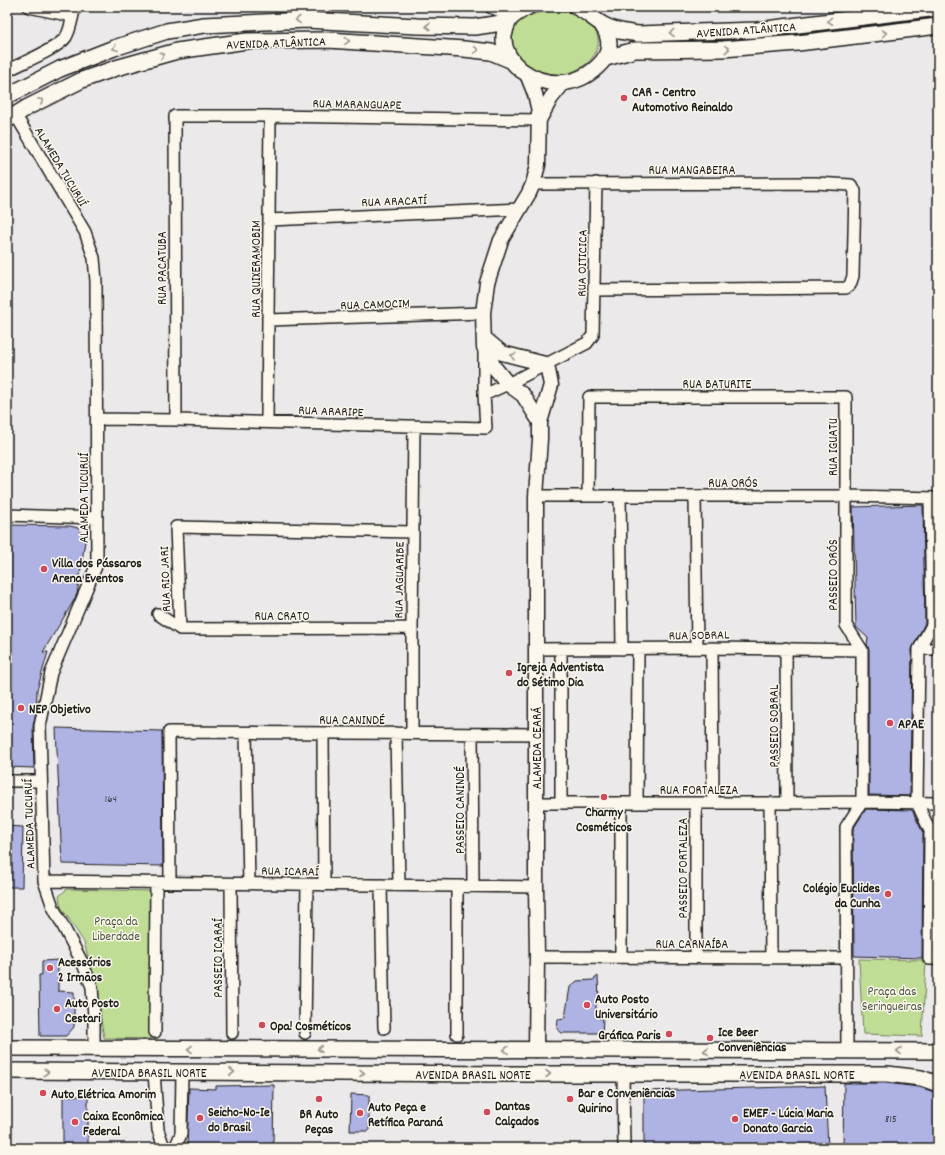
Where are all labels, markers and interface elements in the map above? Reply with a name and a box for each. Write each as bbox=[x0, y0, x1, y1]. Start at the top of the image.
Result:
one-way arrow bbox=[295, 16, 301, 24]
one-way arrow bbox=[827, 16, 833, 25]
street label: AVENIDA ATLÂNTICA bbox=[696, 19, 797, 44]
one-way arrow bbox=[425, 22, 431, 30]
one-way arrow bbox=[881, 28, 887, 37]
one-way arrow bbox=[669, 29, 675, 37]
street label: AVENIDA ATLÂNTICA bbox=[226, 33, 326, 56]
one-way arrow bbox=[344, 37, 350, 46]
one-way arrow bbox=[112, 43, 119, 51]
one-way arrow bbox=[724, 44, 730, 53]
one-way arrow bbox=[473, 46, 480, 55]
one-way arrow bbox=[158, 51, 165, 60]
place label: CAR - Centro Automotivo Reinaldo bbox=[632, 84, 733, 118]
marker: CAR - Centro Automotivo Reinaldo bbox=[619, 93, 629, 103]
street label: RUA MARANGUAPE bbox=[312, 95, 402, 116]
one-way arrow bbox=[37, 98, 44, 106]
street label: ALAMEDA TUCURUÍ bbox=[28, 124, 91, 211]
street label: RUA MANGABEIRA bbox=[649, 162, 736, 181]
street label: RUA ARACATÍ bbox=[361, 192, 428, 213]
street label: RUA QUIXERAMOBIM bbox=[248, 220, 267, 318]
street label: RUA OITICICA bbox=[573, 229, 594, 297]
street label: RUA PACATUBA bbox=[154, 231, 173, 305]
street label: RUA CAMOCIM bbox=[340, 295, 410, 316]
one-way arrow bbox=[509, 352, 516, 361]
street label: RUA BATURITE bbox=[683, 376, 752, 395]
street label: RUA ARARIPE bbox=[298, 402, 364, 423]
street label: RUA IGUATU bbox=[825, 418, 844, 476]
street label: ALAMEDA TUCURUÍ bbox=[76, 453, 95, 543]
street label: RUA ORÓS bbox=[708, 475, 758, 494]
street label: PASSEIO ORÓS bbox=[825, 539, 844, 611]
street label: RUA JAGUARIBE bbox=[390, 541, 411, 619]
street label: RUA RIO JARI bbox=[156, 546, 177, 612]
place label: Villa dos Pássaros Arena Eventos bbox=[52, 555, 142, 589]
marker: Villa dos Pássaros Arena Eventos bbox=[39, 564, 49, 574]
street label: RUA CRATO bbox=[254, 608, 310, 627]
street label: RUA SOBRAL bbox=[668, 626, 730, 647]
place label: Igreja Adventista do Sétimo Dia bbox=[517, 659, 605, 693]
marker: Igreja Adventista do Sétimo Dia bbox=[504, 668, 514, 678]
street label: PASSEIO SOBRAL bbox=[766, 684, 785, 767]
place label: NEP Objetivo bbox=[29, 701, 91, 720]
marker: NEP Objetivo bbox=[16, 703, 26, 713]
street label: ALAMEDA CEARÁ bbox=[529, 707, 548, 789]
street label: RUA CANINDÉ bbox=[319, 712, 385, 731]
place label: APAE bbox=[898, 716, 925, 735]
marker: APAE bbox=[885, 718, 895, 728]
street label: PASSEIO CANINDÉ bbox=[452, 766, 471, 854]
street label: ALAMEDA TUCURUÍ bbox=[19, 778, 42, 869]
street label: RUA FORTALEZA bbox=[660, 782, 738, 801]
house number: 164 bbox=[105, 792, 117, 808]
marker: Charmy Cosméticos bbox=[599, 792, 609, 802]
place label: Charmy Cosméticos bbox=[576, 804, 632, 838]
street label: PASSEIO FORTALEZA bbox=[675, 818, 694, 918]
street label: RUA ICARAÍ bbox=[261, 863, 319, 883]
place label: Colégio Euclides da Cunha bbox=[803, 880, 881, 914]
marker: Colégio Euclides da Cunha bbox=[883, 889, 893, 899]
park label: Praça da Liberdade bbox=[92, 913, 140, 947]
street label: PASSEIO ICARAÍ bbox=[210, 918, 229, 998]
street label: RUA CARNAÍBA bbox=[656, 936, 728, 955]
place label: Acessórios 2 Irmãos bbox=[58, 954, 112, 988]
marker: Acessórios 2 Irmãos bbox=[45, 963, 55, 973]
park label: Praça das Seringueiras bbox=[862, 983, 922, 1017]
place label: Auto Posto Universitário bbox=[595, 991, 658, 1025]
place label: Auto Posto Cestari bbox=[65, 995, 119, 1029]
marker: Auto Posto Universitário bbox=[582, 1000, 592, 1010]
marker: Auto Posto Cestari bbox=[52, 1004, 62, 1014]
place label: Opa! Cosméticos bbox=[270, 1018, 352, 1037]
marker: Opa! Cosméticos bbox=[257, 1020, 267, 1030]
place label: Ice Beer Conveniências bbox=[718, 1024, 787, 1058]
place label: Gráfica Paris bbox=[598, 1027, 662, 1046]
marker: Gráfica Paris bbox=[664, 1029, 674, 1039]
marker: Ice Beer Conveniências bbox=[705, 1033, 715, 1043]
one-way arrow bbox=[187, 1045, 193, 1053]
one-way arrow bbox=[317, 1045, 323, 1054]
one-way arrow bbox=[503, 1046, 509, 1054]
one-way arrow bbox=[703, 1047, 709, 1055]
one-way arrow bbox=[896, 1047, 902, 1055]
street label: AVENIDA BRASIL NORTE bbox=[91, 1065, 207, 1084]
street label: AVENIDA BRASIL NORTE bbox=[415, 1067, 531, 1086]
street label: AVENIDA BRASIL NORTE bbox=[739, 1067, 855, 1086]
one-way arrow bbox=[43, 1068, 49, 1076]
one-way arrow bbox=[229, 1068, 235, 1077]
one-way arrow bbox=[359, 1069, 365, 1077]
one-way arrow bbox=[545, 1070, 551, 1078]
place label: Bar e Conveniências Quirino bbox=[578, 1085, 676, 1119]
place label: Auto Elétrica Amorim bbox=[51, 1086, 156, 1105]
marker: Auto Elétrica Amorim bbox=[38, 1088, 48, 1098]
marker: BR Auto Peças bbox=[314, 1094, 324, 1104]
marker: Bar e Conveniências Quirino bbox=[565, 1094, 575, 1104]
place label: Dantas Calçados bbox=[495, 1098, 540, 1132]
place label: Auto Peça e Retífica Paraná bbox=[368, 1099, 443, 1133]
place label: Seicho-No-Ie do Brasil bbox=[208, 1104, 270, 1138]
place label: EMEF - Lúcia Maria Donato Garcia bbox=[743, 1105, 834, 1139]
place label: BR Auto Peças bbox=[300, 1106, 339, 1140]
marker: Dantas Calçados bbox=[482, 1107, 492, 1117]
place label: Caixa Econômica Federal bbox=[83, 1108, 164, 1142]
marker: Auto Peça e Retífica Paraná bbox=[355, 1108, 365, 1118]
house number: 815 bbox=[885, 1112, 897, 1128]
marker: Seicho-No-Ie do Brasil bbox=[195, 1113, 205, 1123]
marker: EMEF - Lúcia Maria Donato Garcia bbox=[730, 1114, 740, 1124]
marker: Caixa Econômica Federal bbox=[70, 1117, 80, 1127]

